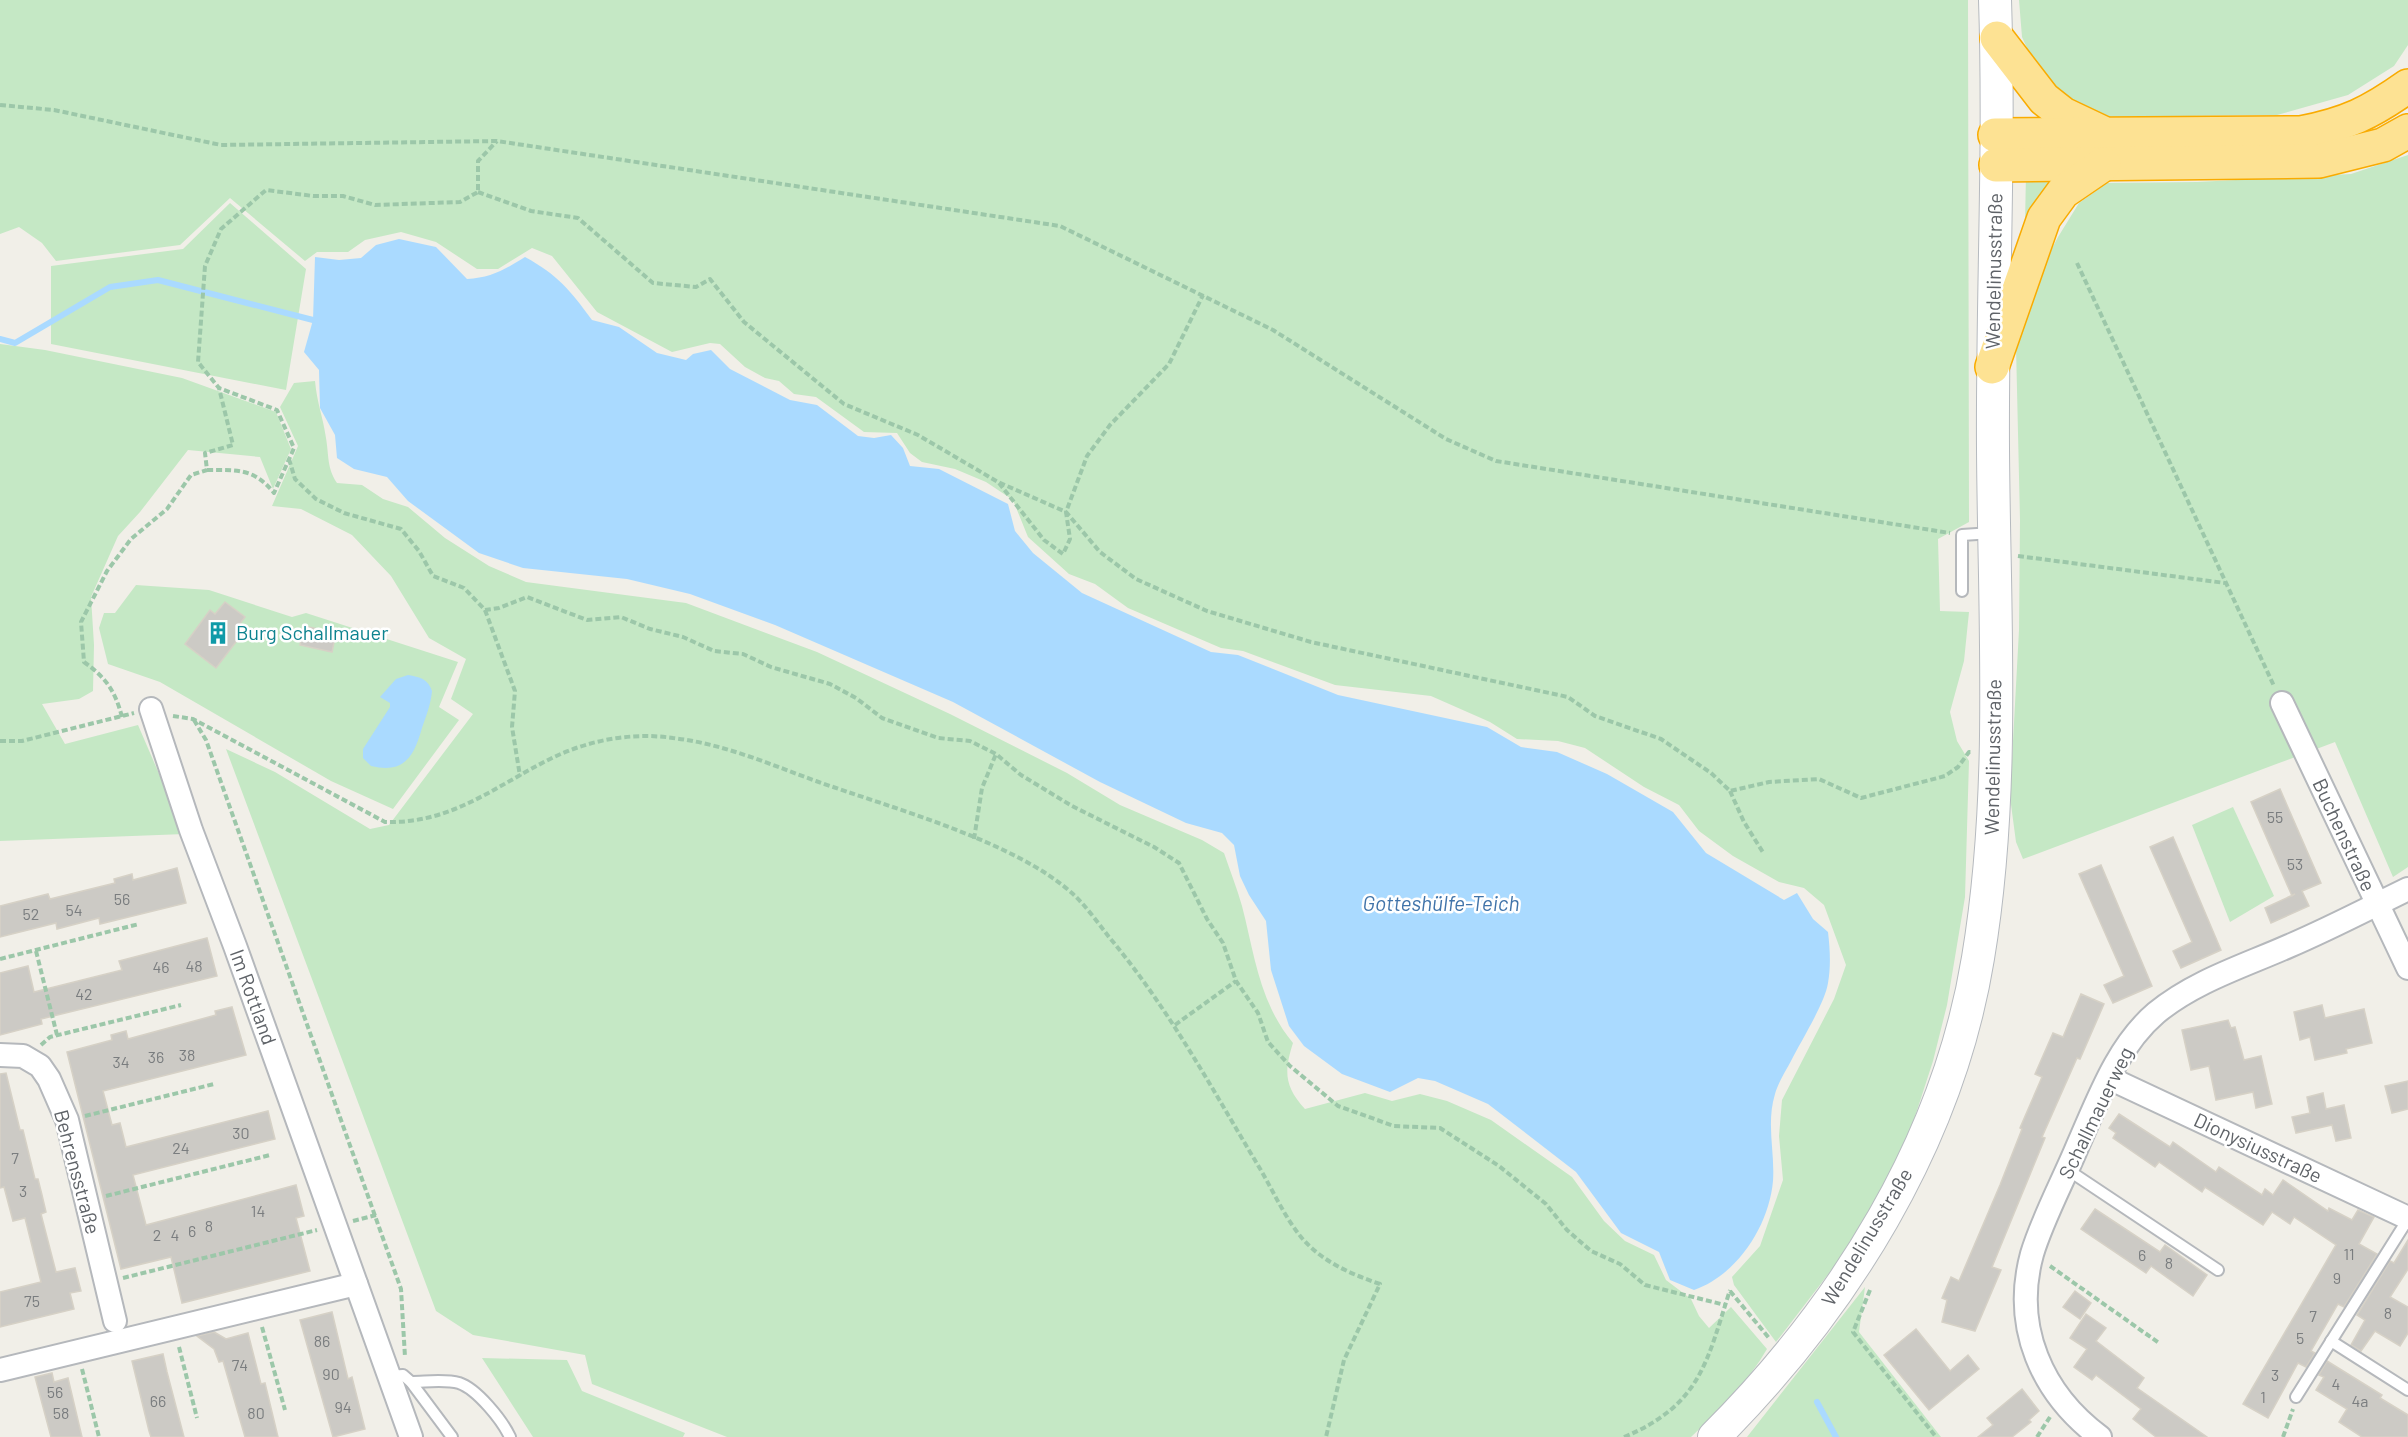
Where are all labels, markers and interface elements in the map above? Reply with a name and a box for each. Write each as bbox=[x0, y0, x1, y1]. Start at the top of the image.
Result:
street label: Wendelinusstraße bbox=[1980, 193, 2006, 349]
building icon: Burg Schallmauer bbox=[205, 620, 231, 646]
place label: Burg Schallmauer bbox=[236, 620, 388, 644]
street label: Wendelinusstraße bbox=[1979, 679, 2005, 835]
street label: Buchenstraße bbox=[2308, 774, 2381, 895]
house number: 55 bbox=[2267, 807, 2283, 826]
house number: 53 bbox=[2287, 854, 2303, 873]
house number: 56 bbox=[114, 889, 130, 908]
water label: Gotteshülfe-Teich bbox=[1363, 890, 1519, 915]
house number: 54 bbox=[65, 900, 83, 919]
house number: 52 bbox=[23, 904, 39, 923]
street label: Im Rottland bbox=[226, 946, 282, 1048]
house number: 48 bbox=[185, 956, 203, 975]
house number: 46 bbox=[152, 957, 170, 976]
house number: 42 bbox=[75, 984, 93, 1003]
street label: Schallmauerweg bbox=[2053, 1043, 2137, 1182]
house number: 38 bbox=[179, 1045, 195, 1064]
house number: 36 bbox=[148, 1047, 164, 1066]
house number: 34 bbox=[112, 1052, 130, 1071]
street label: Behrensstraße bbox=[50, 1107, 106, 1237]
street label: Dionysiusstraße bbox=[2191, 1107, 2326, 1187]
house number: 30 bbox=[232, 1123, 250, 1142]
house number: 24 bbox=[172, 1138, 190, 1157]
house number: 7 bbox=[11, 1148, 19, 1167]
street label: Wendelinusstraße bbox=[1816, 1163, 1917, 1310]
house number: 3 bbox=[19, 1181, 27, 1200]
house number: 14 bbox=[251, 1201, 265, 1220]
house number: 8 bbox=[205, 1216, 213, 1235]
house number: 6 bbox=[188, 1221, 196, 1240]
house number: 2 bbox=[153, 1225, 161, 1244]
house number: 4 bbox=[171, 1225, 179, 1244]
house number: 11 bbox=[2343, 1244, 2355, 1263]
house number: 6 bbox=[2138, 1245, 2146, 1264]
house number: 8 bbox=[2165, 1253, 2173, 1272]
house number: 9 bbox=[2333, 1268, 2341, 1287]
house number: 75 bbox=[24, 1291, 40, 1310]
house number: 8 bbox=[2384, 1303, 2392, 1322]
house number: 7 bbox=[2309, 1306, 2317, 1325]
house number: 5 bbox=[2296, 1328, 2304, 1347]
house number: 86 bbox=[314, 1331, 330, 1350]
house number: 74 bbox=[232, 1355, 248, 1374]
house number: 90 bbox=[322, 1364, 340, 1383]
house number: 3 bbox=[2271, 1365, 2279, 1384]
house number: 4 bbox=[2332, 1374, 2340, 1393]
house number: 56 bbox=[47, 1382, 63, 1401]
house number: 1 bbox=[2260, 1387, 2266, 1406]
house number: 66 bbox=[150, 1391, 166, 1410]
house number: 4a bbox=[2352, 1391, 2369, 1410]
house number: 94 bbox=[334, 1397, 352, 1416]
house number: 58 bbox=[53, 1403, 69, 1422]
house number: 80 bbox=[247, 1403, 265, 1422]

